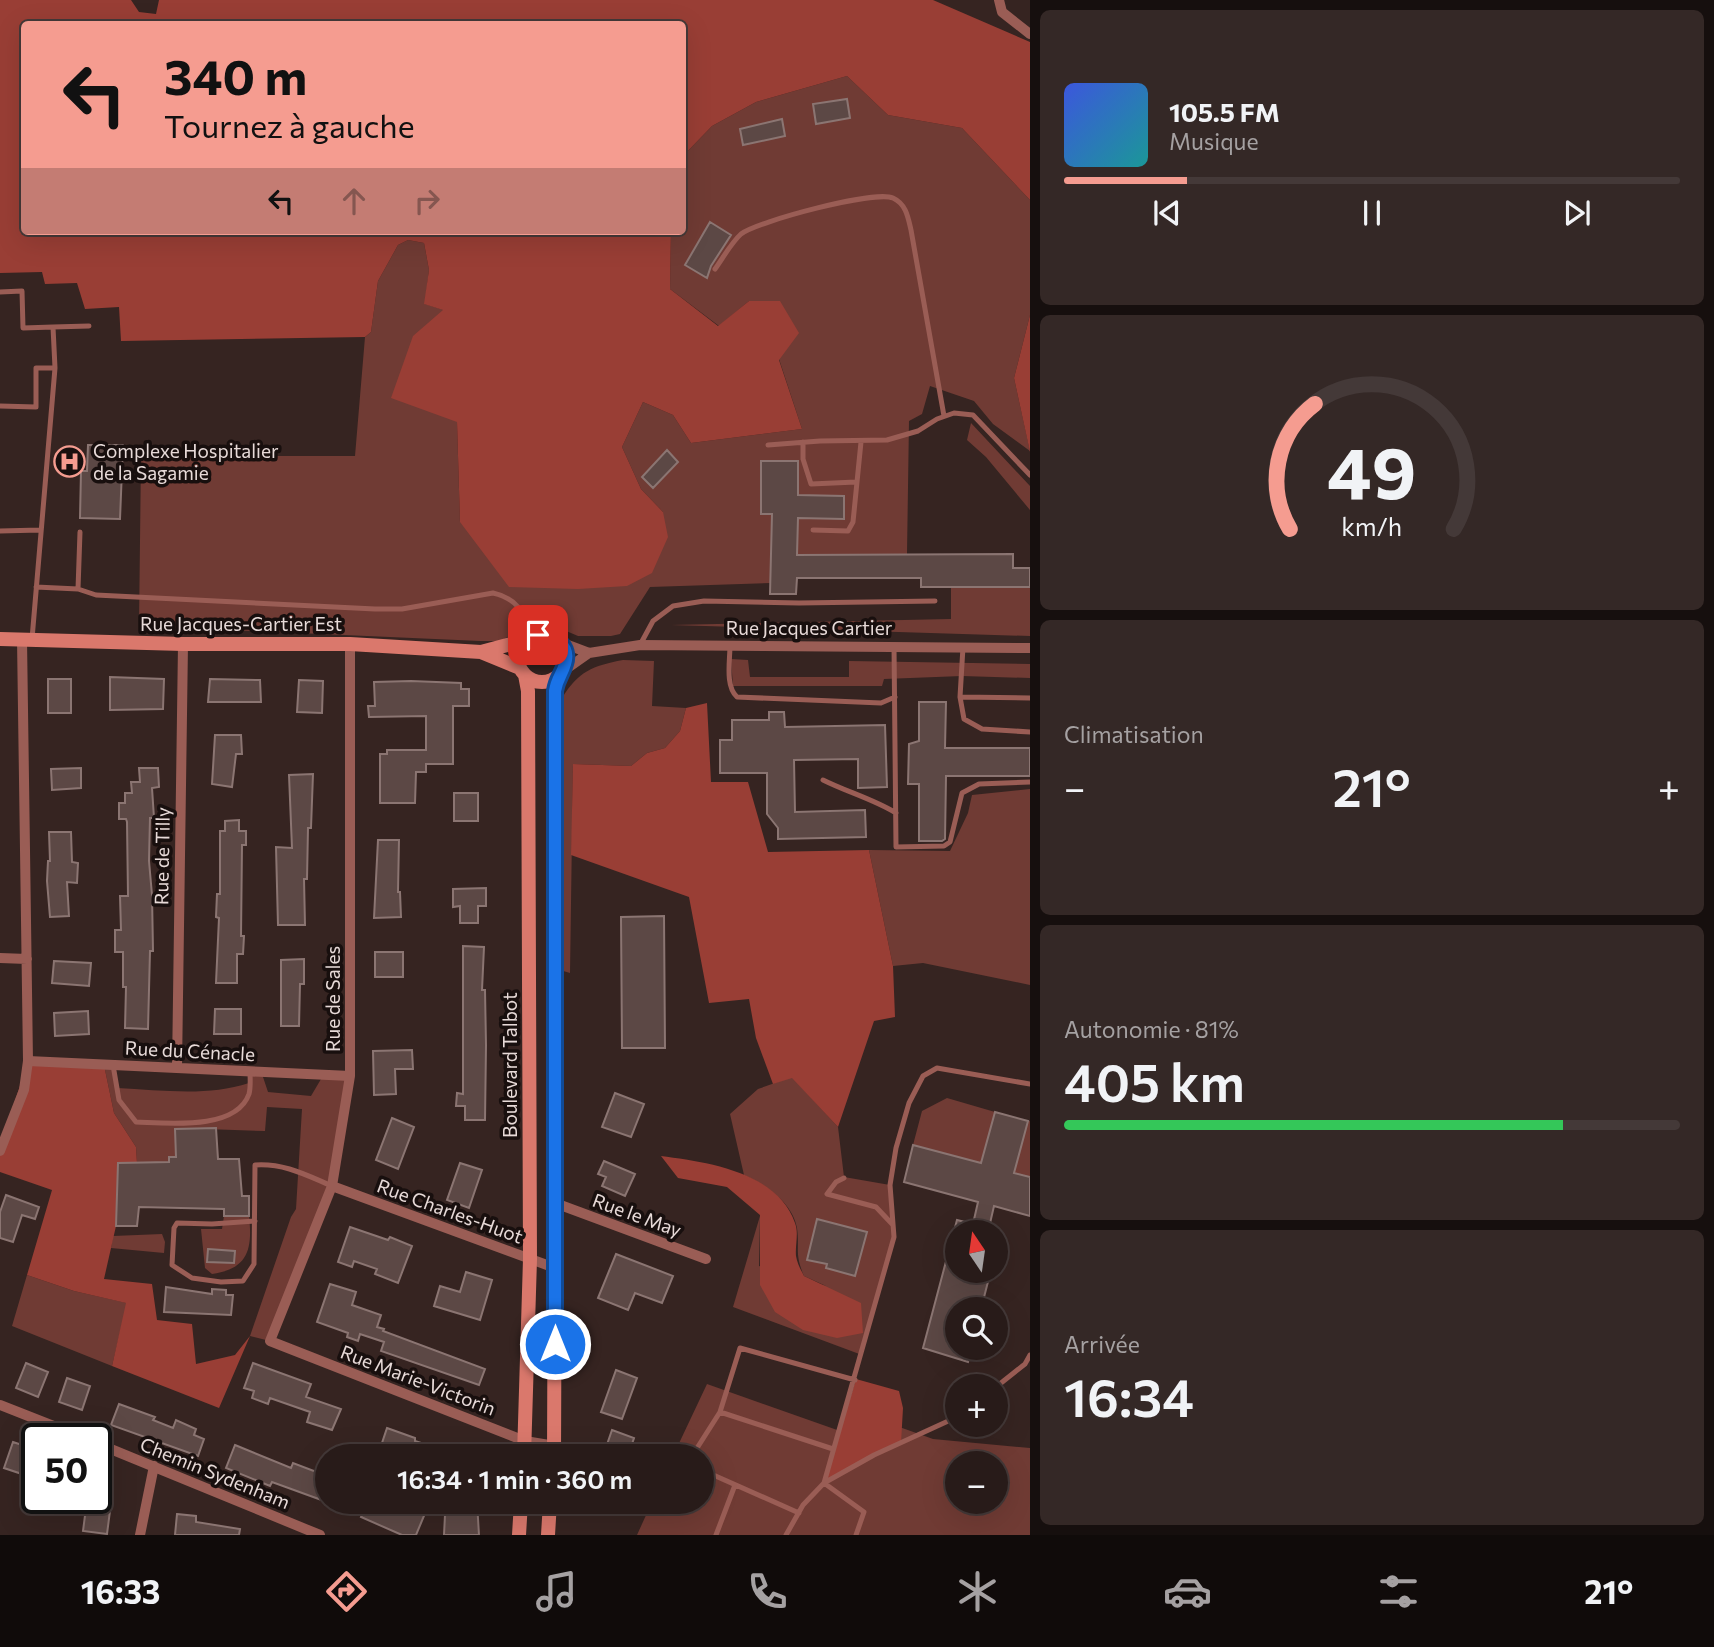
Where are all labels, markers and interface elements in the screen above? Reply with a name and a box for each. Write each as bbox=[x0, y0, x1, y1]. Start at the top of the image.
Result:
text: 340 m bbox=[164, 45, 307, 105]
icon: left bbox=[49, 49, 140, 140]
text: 105.5 FM bbox=[1169, 96, 1280, 127]
text: Tournez à gauche bbox=[164, 105, 415, 145]
text: Musique bbox=[1169, 127, 1259, 155]
icon: left bbox=[262, 182, 300, 220]
icon: ahead bbox=[335, 182, 373, 220]
icon: right bbox=[408, 182, 446, 220]
icon: previous bbox=[1148, 194, 1186, 232]
icon: pause bbox=[1353, 194, 1391, 232]
icon: next bbox=[1558, 194, 1596, 232]
text: 49 bbox=[1327, 425, 1417, 514]
place label: Complexe Hospitalier de la Sagamie bbox=[93, 439, 279, 484]
hospital icon: Complexe Hospitalier de la Sagamie bbox=[53, 445, 87, 479]
text: km/h bbox=[1342, 510, 1402, 540]
pin bbox=[508, 605, 568, 665]
street label: Rue Jacques-Cartier Est bbox=[140, 612, 342, 635]
icon: arrive bbox=[519, 616, 557, 654]
street label: Rue Jacques Cartier bbox=[726, 616, 893, 639]
text: Climatisation bbox=[1064, 720, 1204, 748]
text: 21° bbox=[1332, 754, 1411, 818]
text: − bbox=[1064, 763, 1086, 810]
text: + bbox=[1658, 763, 1680, 810]
street label: Rue de Tilly bbox=[149, 807, 174, 905]
street label: Rue de Sales bbox=[321, 946, 344, 1052]
street label: Boulevard Talbot bbox=[498, 992, 521, 1138]
text: Autonomie · 81% bbox=[1064, 1015, 1239, 1043]
street label: Rue du Cénacle bbox=[124, 1036, 256, 1065]
text: 405 km bbox=[1064, 1049, 1245, 1113]
street label: Rue Charles-Huot bbox=[374, 1173, 527, 1248]
street label: Rue le May bbox=[590, 1188, 685, 1241]
north arrow bbox=[945, 1220, 1008, 1283]
map controls bbox=[945, 1220, 1008, 1514]
button: search bbox=[945, 1297, 1008, 1360]
position arrow bbox=[518, 1307, 592, 1381]
text: Arrivée bbox=[1064, 1330, 1140, 1358]
street label: Rue Marie-Victorin bbox=[337, 1339, 499, 1420]
text: 16:34 bbox=[1064, 1364, 1194, 1428]
button: + bbox=[945, 1374, 1008, 1437]
speed limit sign: 50 bbox=[21, 1423, 112, 1514]
street label: Chemin Sydenham bbox=[137, 1432, 293, 1513]
button: − bbox=[945, 1451, 1008, 1514]
text: 16:34 · 1 min · 360 m bbox=[397, 1463, 632, 1494]
icon: directions bbox=[322, 1567, 371, 1616]
icon: music bbox=[532, 1567, 581, 1616]
icon: phone bbox=[743, 1567, 792, 1616]
icon: climate bbox=[953, 1567, 1002, 1616]
icon: car bbox=[1163, 1567, 1212, 1616]
icon: filters bbox=[1374, 1567, 1423, 1616]
text: 16:33 bbox=[81, 1571, 160, 1611]
text: 21° bbox=[1584, 1571, 1633, 1611]

